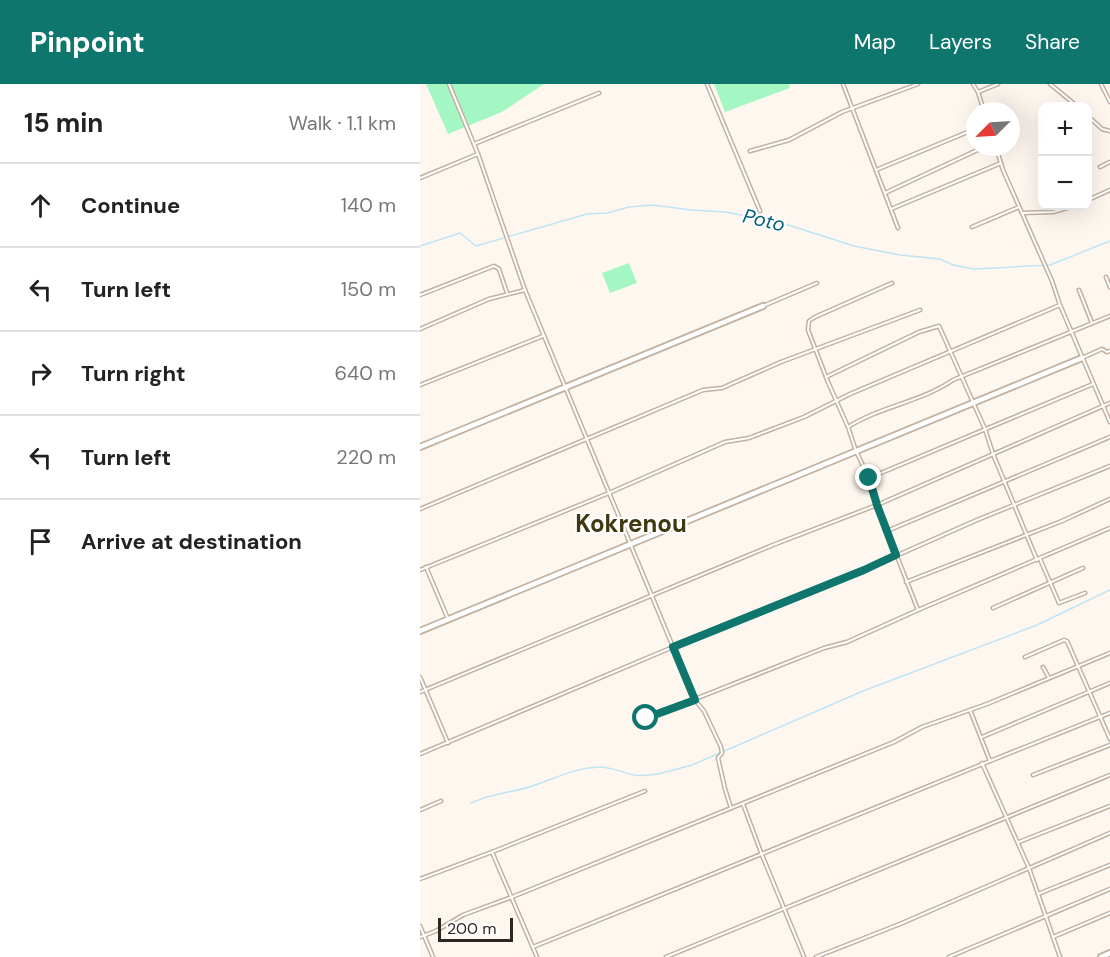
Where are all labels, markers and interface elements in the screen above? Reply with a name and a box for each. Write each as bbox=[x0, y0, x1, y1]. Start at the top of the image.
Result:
text: Pinpoint bbox=[30, 24, 145, 61]
text: Map bbox=[854, 28, 896, 56]
text: Layers bbox=[929, 28, 992, 56]
text: Share bbox=[1025, 28, 1080, 56]
north arrow bbox=[966, 102, 1020, 156]
map controls bbox=[1038, 102, 1092, 210]
button: + bbox=[1038, 102, 1092, 156]
text: 15 min bbox=[24, 106, 103, 140]
text: Walk · 1.1 km bbox=[288, 110, 396, 136]
button: − bbox=[1038, 156, 1092, 210]
icon: ahead bbox=[24, 189, 57, 222]
text: Continue bbox=[81, 191, 180, 220]
text: 140 m bbox=[341, 192, 396, 218]
water label: Poto bbox=[740, 203, 788, 237]
icon: left bbox=[24, 273, 57, 306]
text: Turn left bbox=[81, 275, 171, 304]
text: 150 m bbox=[341, 276, 396, 302]
icon: right bbox=[24, 357, 57, 390]
text: Turn right bbox=[81, 359, 186, 388]
text: 640 m bbox=[334, 360, 396, 386]
icon: left bbox=[24, 441, 57, 474]
text: Turn left bbox=[81, 443, 171, 472]
text: 220 m bbox=[336, 444, 396, 470]
route end bbox=[855, 464, 881, 490]
district label: Kokrenou bbox=[575, 508, 687, 539]
icon: arrive bbox=[24, 525, 57, 558]
text: Arrive at destination bbox=[81, 527, 302, 556]
route start bbox=[632, 704, 658, 730]
scale bar bbox=[438, 915, 513, 942]
text: 200 m bbox=[447, 918, 496, 939]

